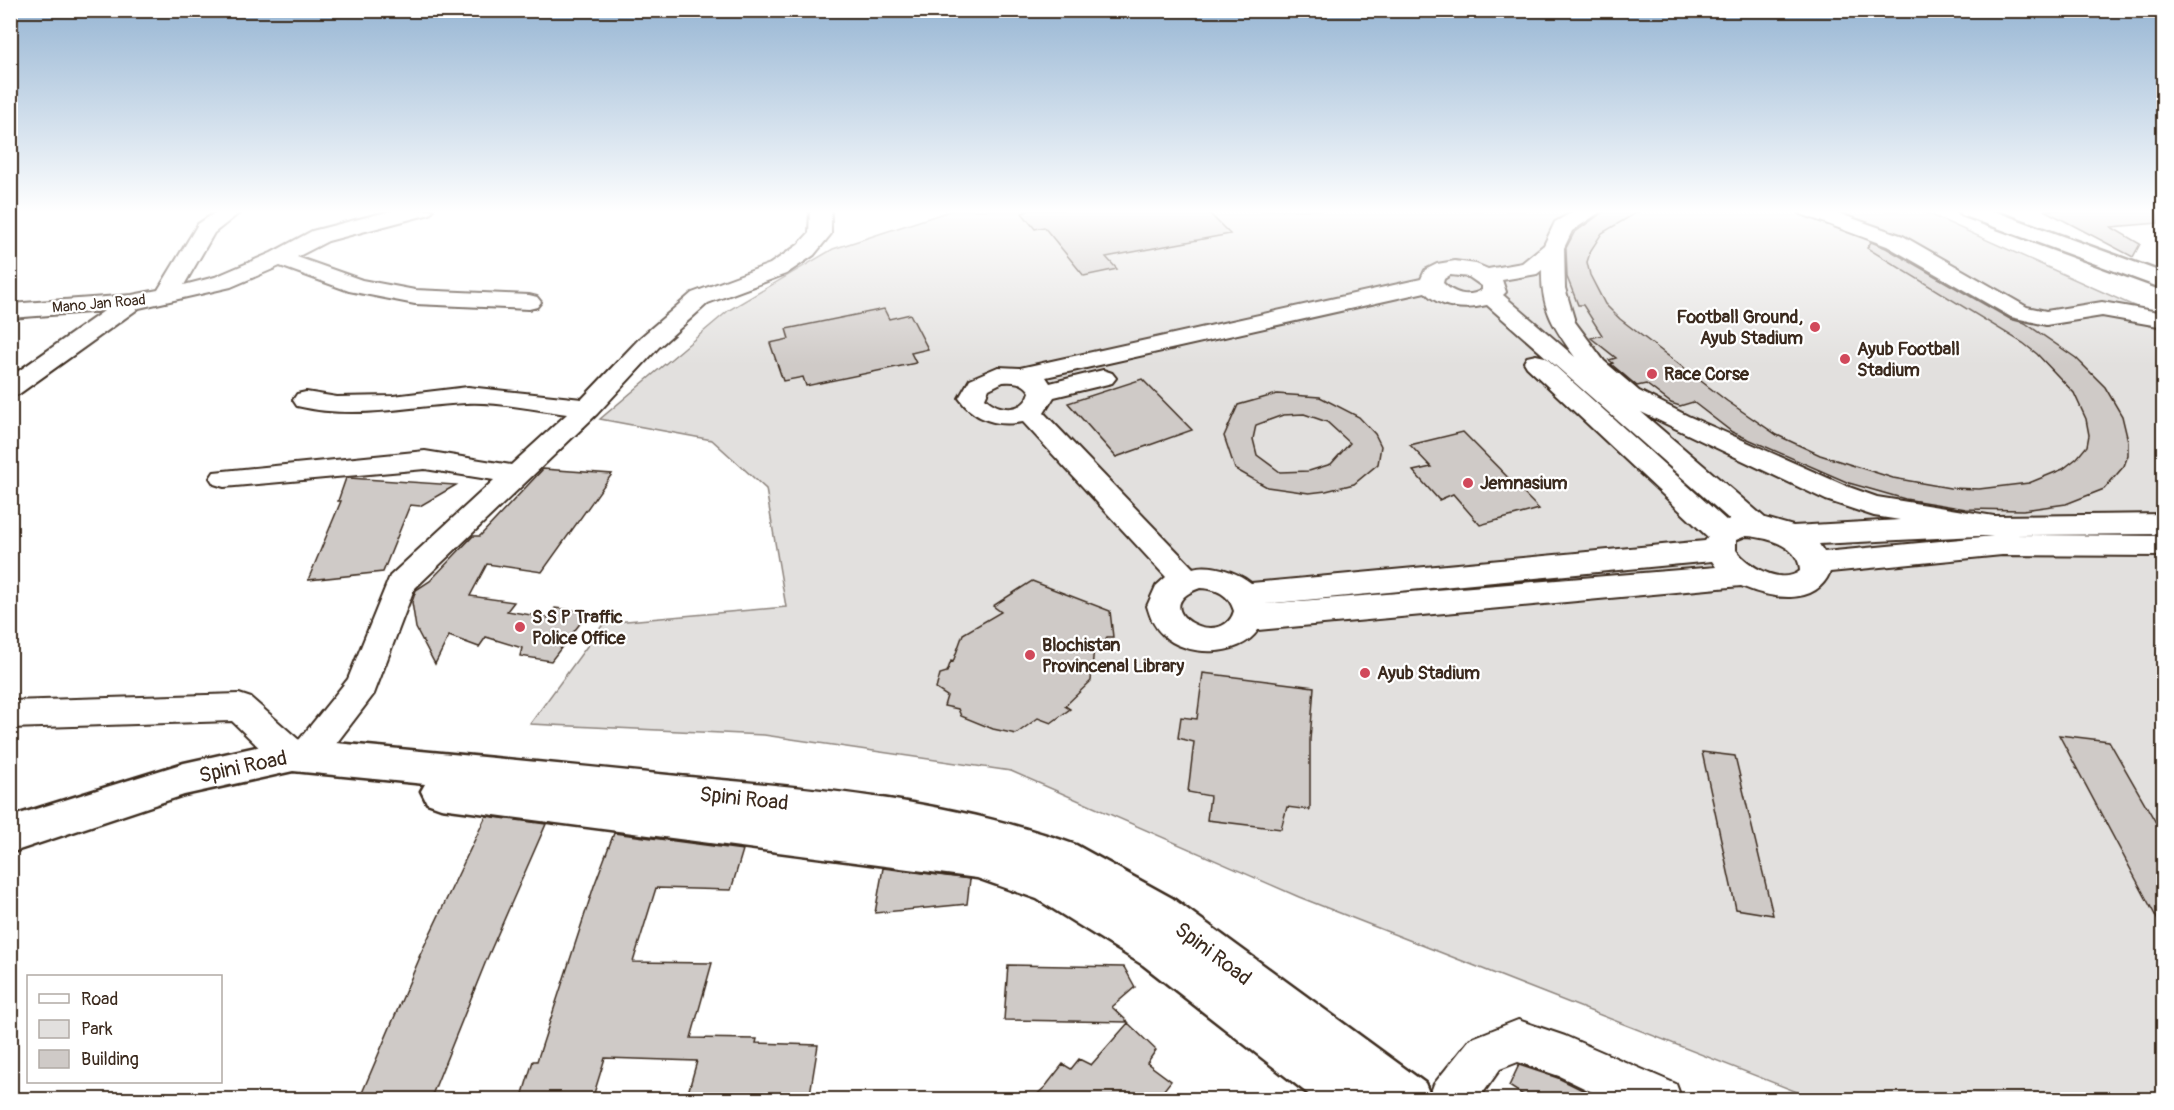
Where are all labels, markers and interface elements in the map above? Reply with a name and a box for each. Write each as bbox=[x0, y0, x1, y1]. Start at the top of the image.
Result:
street label: Mano Jan Road bbox=[51, 290, 147, 318]
place label: Football Ground, Ayub Stadium bbox=[1676, 306, 1803, 350]
marker: Football Ground, Ayub Stadium bbox=[1808, 320, 1822, 334]
place label: Ayub Football Stadium bbox=[1857, 338, 1960, 382]
marker: Ayub Football Stadium bbox=[1838, 352, 1852, 366]
place label: Race Corse bbox=[1664, 363, 1750, 386]
marker: Race Corse bbox=[1645, 367, 1659, 381]
place label: Jemnasium bbox=[1480, 472, 1568, 495]
marker: Jemnasium bbox=[1461, 476, 1475, 490]
place label: S S P Traffic Police Office bbox=[532, 606, 627, 650]
marker: S S P Traffic Police Office bbox=[513, 620, 527, 634]
place label: Blochistan Provincenal Library bbox=[1042, 634, 1184, 678]
marker: Blochistan Provincenal Library bbox=[1023, 648, 1037, 662]
place label: Ayub Stadium bbox=[1377, 662, 1480, 685]
marker: Ayub Stadium bbox=[1358, 666, 1372, 680]
street label: Spini Road bbox=[196, 745, 290, 789]
street label: Spini Road bbox=[698, 781, 790, 817]
street label: Spini Road bbox=[1169, 916, 1257, 992]
legend bbox=[27, 975, 222, 1083]
text: Road bbox=[81, 988, 118, 1011]
text: Park bbox=[81, 1018, 113, 1041]
text: Building bbox=[81, 1048, 139, 1071]

